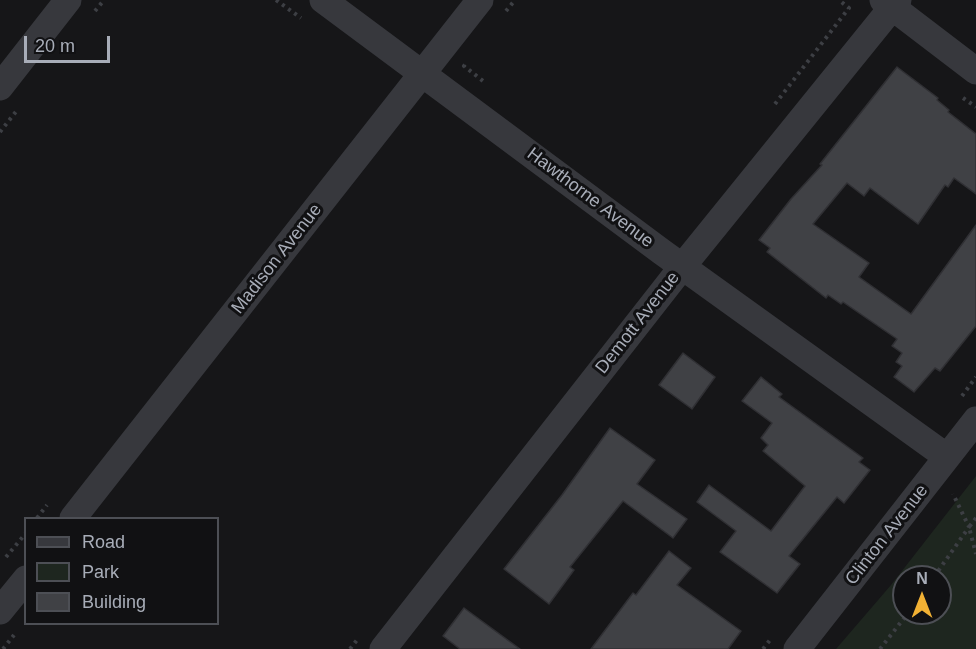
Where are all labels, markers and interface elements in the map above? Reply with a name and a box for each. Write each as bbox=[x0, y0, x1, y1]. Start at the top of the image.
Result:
scale bar bbox=[27, 24, 112, 62]
text: 20 m bbox=[35, 36, 75, 56]
street label: Hawthorne Avenue bbox=[522, 143, 658, 253]
street label: Madison Avenue bbox=[227, 200, 327, 318]
street label: Demott Avenue bbox=[591, 268, 685, 378]
street label: Clinton Avenue bbox=[841, 480, 933, 590]
legend bbox=[24, 517, 219, 625]
text: Road bbox=[82, 532, 125, 552]
text: Park bbox=[82, 562, 119, 582]
north arrow bbox=[892, 565, 952, 625]
text: N bbox=[916, 570, 928, 587]
text: Building bbox=[82, 592, 146, 612]

